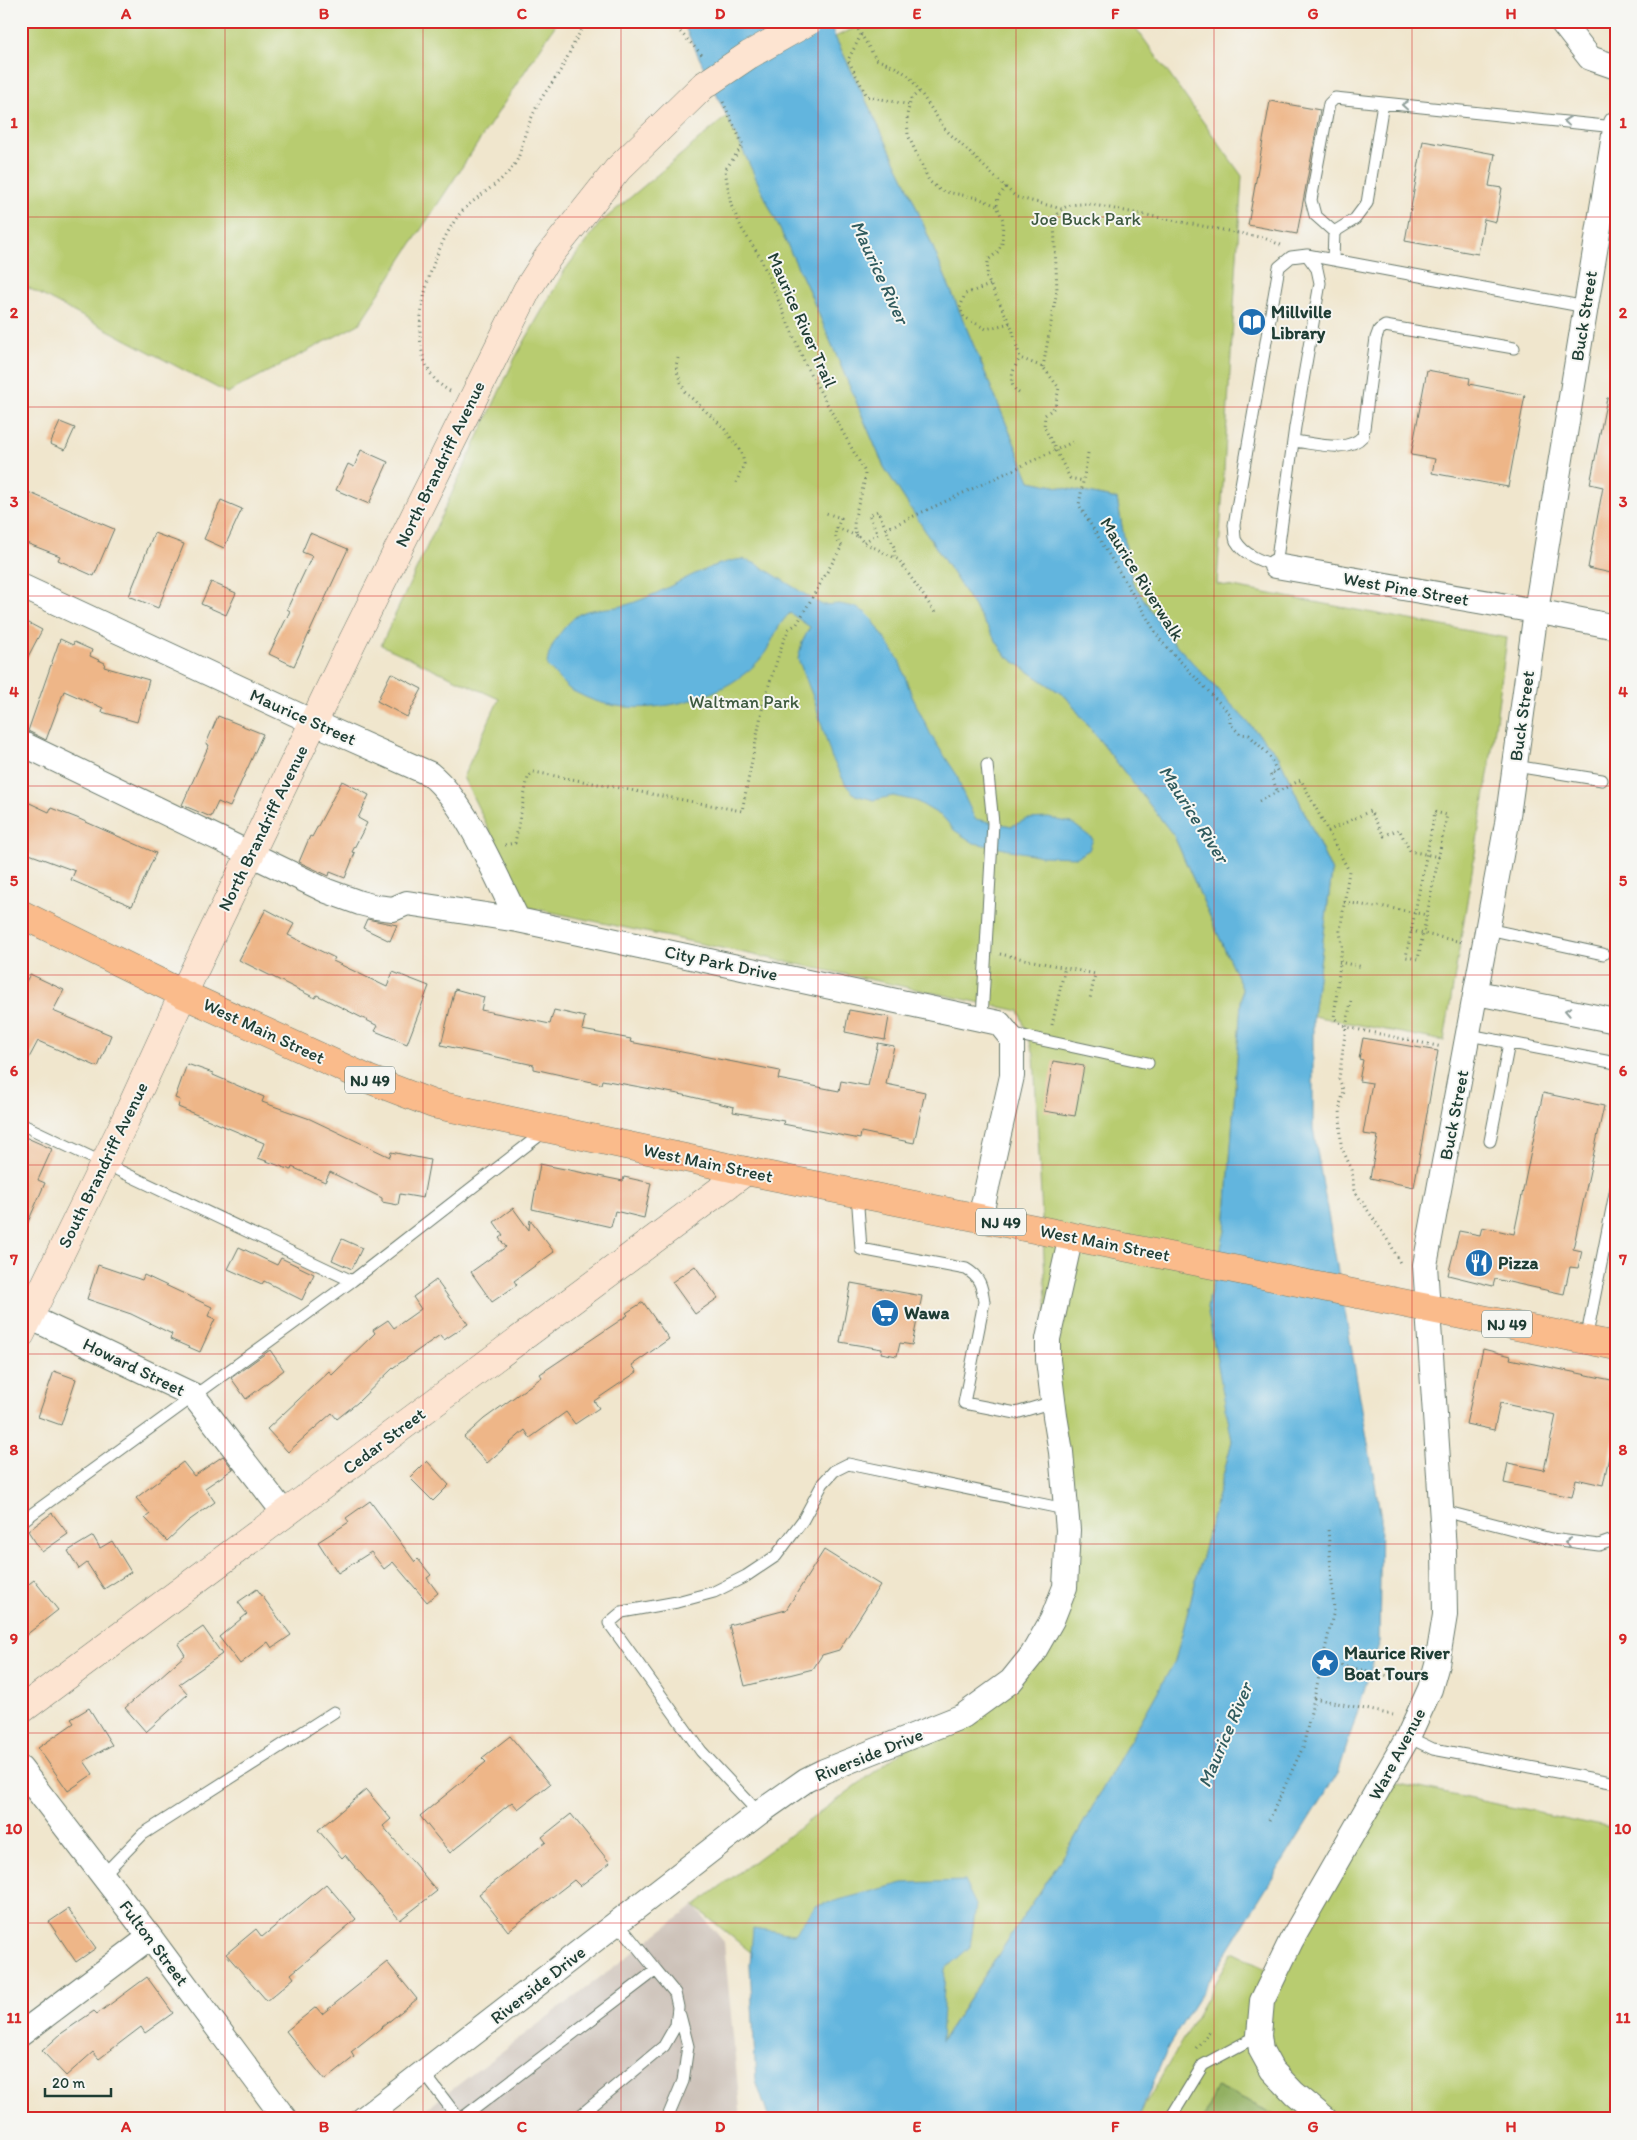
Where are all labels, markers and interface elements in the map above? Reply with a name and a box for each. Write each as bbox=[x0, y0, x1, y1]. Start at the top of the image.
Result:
text: A bbox=[120, 4, 132, 23]
text: B bbox=[319, 4, 330, 23]
text: C bbox=[517, 4, 528, 23]
text: D bbox=[715, 4, 726, 23]
text: E bbox=[913, 4, 922, 23]
text: F bbox=[1111, 4, 1120, 23]
text: G bbox=[1307, 4, 1319, 23]
text: H bbox=[1505, 4, 1517, 23]
one-way arrow bbox=[1401, 100, 1409, 111]
text: 1 bbox=[10, 113, 18, 132]
text: 1 bbox=[1619, 113, 1627, 132]
one-way arrow bbox=[1562, 116, 1570, 127]
park label: Joe Buck Park bbox=[1031, 208, 1142, 230]
water label: Maurice River bbox=[846, 217, 915, 330]
street label: Maurice River Trail bbox=[762, 249, 842, 391]
street label: Buck Street bbox=[1566, 269, 1602, 363]
place label: Millville Library bbox=[1271, 301, 1332, 344]
text: 2 bbox=[10, 303, 19, 322]
text: 2 bbox=[1619, 303, 1628, 322]
library icon: Millville Library bbox=[1237, 307, 1267, 337]
street label: North Brandriff Avenue bbox=[390, 377, 490, 551]
text: 3 bbox=[10, 492, 19, 511]
text: 3 bbox=[1619, 492, 1628, 511]
street label: Maurice Riverwalk bbox=[1095, 513, 1189, 645]
street label: West Pine Street bbox=[1341, 567, 1471, 611]
street label: Buck Street bbox=[1505, 669, 1539, 763]
text: 4 bbox=[9, 682, 19, 701]
text: 4 bbox=[1618, 682, 1628, 701]
street label: Maurice Street bbox=[247, 684, 360, 750]
park label: Waltman Park bbox=[689, 691, 800, 713]
street label: North Brandriff Avenue bbox=[213, 741, 313, 915]
water label: Maurice River bbox=[1154, 761, 1235, 869]
text: 5 bbox=[10, 871, 19, 890]
text: 5 bbox=[1619, 871, 1628, 890]
street label: City Park Drive bbox=[662, 940, 780, 986]
street label: West Main Street bbox=[200, 993, 329, 1069]
one-way arrow bbox=[1563, 1007, 1572, 1017]
text: 6 bbox=[10, 1061, 19, 1080]
text: 6 bbox=[1619, 1061, 1628, 1080]
road number: NJ 49 bbox=[345, 1066, 395, 1094]
street label: Buck Street bbox=[1435, 1068, 1474, 1162]
street label: South Brandriff Avenue bbox=[53, 1078, 153, 1252]
street label: West Main Street bbox=[641, 1139, 775, 1188]
road number: NJ 49 bbox=[976, 1208, 1026, 1236]
street label: West Main Street bbox=[1038, 1220, 1172, 1266]
restaurant icon: Pizza bbox=[1464, 1248, 1494, 1278]
text: 7 bbox=[9, 1250, 18, 1269]
text: 7 bbox=[1618, 1250, 1627, 1269]
place label: Pizza bbox=[1498, 1252, 1538, 1274]
supermarket icon: Wawa bbox=[870, 1298, 900, 1328]
place label: Wawa bbox=[904, 1302, 949, 1324]
road number: NJ 49 bbox=[1482, 1310, 1532, 1338]
street label: Howard Street bbox=[79, 1333, 189, 1401]
street label: Cedar Street bbox=[338, 1403, 430, 1479]
text: 8 bbox=[10, 1440, 19, 1459]
text: 8 bbox=[1619, 1440, 1628, 1459]
one-way arrow bbox=[1564, 1537, 1572, 1548]
text: 9 bbox=[10, 1629, 18, 1648]
text: 9 bbox=[1619, 1629, 1627, 1648]
place label: Maurice River Boat Tours bbox=[1344, 1642, 1450, 1685]
place icon: Maurice River Boat Tours bbox=[1310, 1648, 1340, 1678]
water label: Maurice River bbox=[1193, 1677, 1258, 1791]
street label: Ware Avenue bbox=[1364, 1704, 1430, 1804]
street label: Riverside Drive bbox=[812, 1723, 926, 1787]
text: 10 bbox=[5, 1819, 23, 1838]
text: 10 bbox=[1614, 1819, 1632, 1838]
street label: Fulton Street bbox=[115, 1896, 194, 1991]
street label: Riverside Drive bbox=[486, 1941, 590, 2029]
text: 11 bbox=[7, 2008, 22, 2027]
text: 11 bbox=[1616, 2008, 1631, 2027]
scale bar bbox=[45, 2065, 111, 2097]
text: 20 m bbox=[52, 2074, 86, 2092]
text: A bbox=[120, 2117, 132, 2136]
text: B bbox=[319, 2117, 330, 2136]
text: C bbox=[517, 2117, 528, 2136]
text: D bbox=[715, 2117, 726, 2136]
text: E bbox=[913, 2117, 922, 2136]
text: F bbox=[1111, 2117, 1120, 2136]
text: G bbox=[1307, 2117, 1319, 2136]
text: H bbox=[1505, 2117, 1517, 2136]

